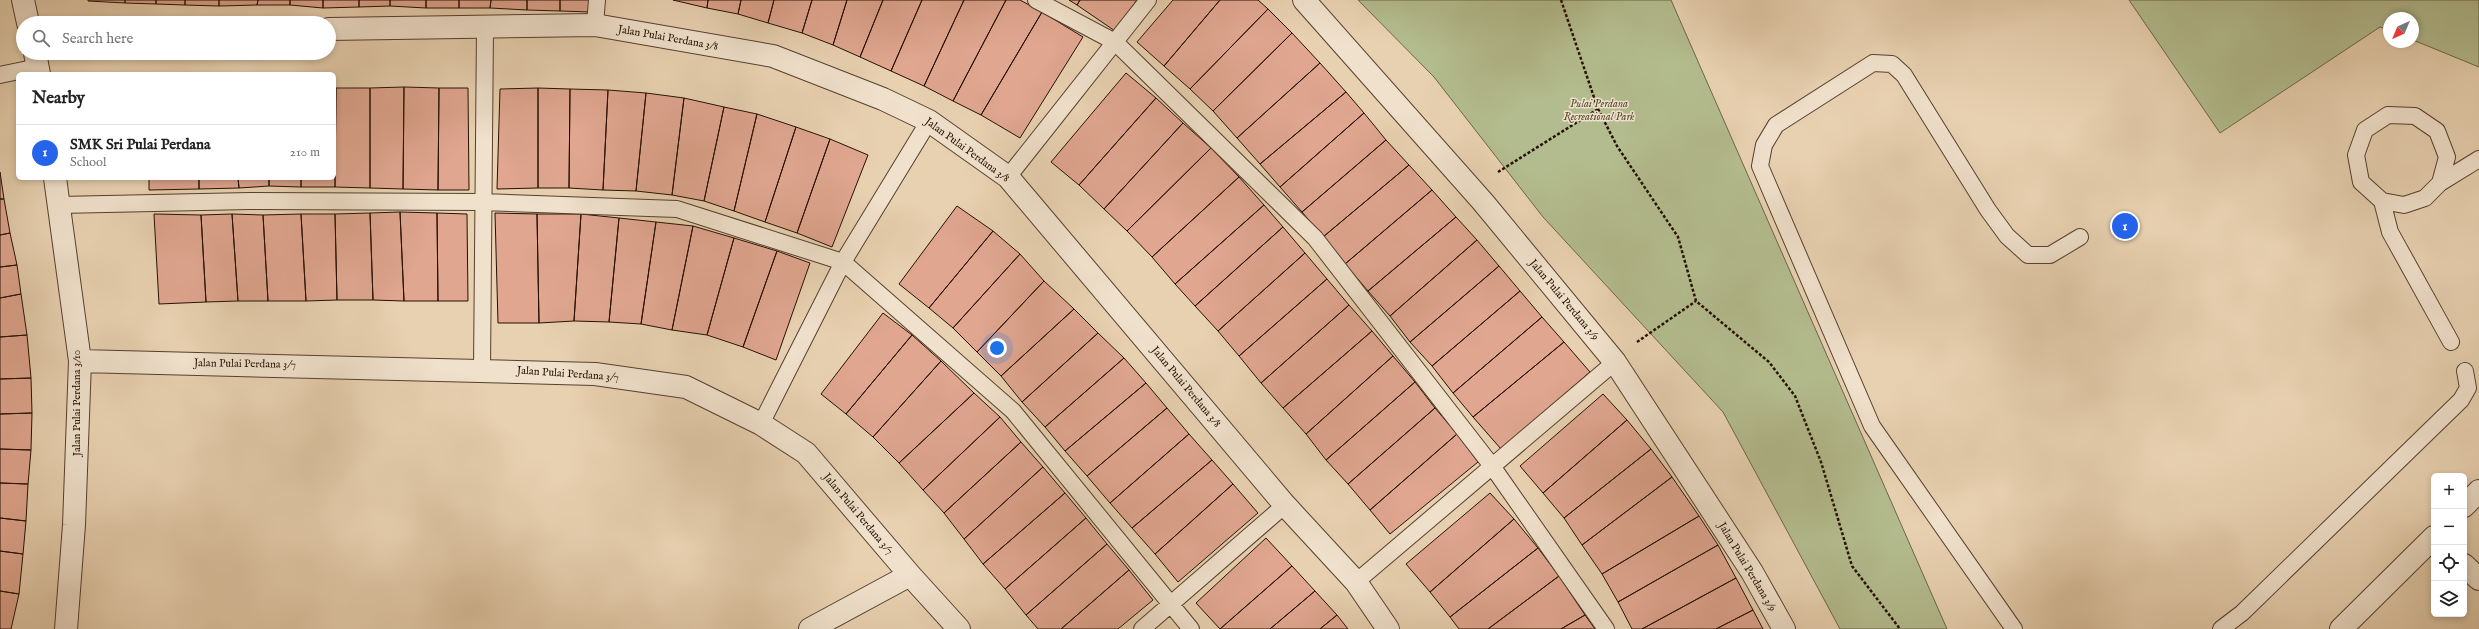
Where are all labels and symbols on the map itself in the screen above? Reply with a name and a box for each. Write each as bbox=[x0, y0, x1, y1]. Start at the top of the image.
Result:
north arrow bbox=[2383, 12, 2419, 48]
street label: Jalan Pulai Perdana 3/8 bbox=[615, 22, 719, 54]
park label: Pulai Perdana Recreational Park bbox=[1563, 97, 1635, 124]
street label: Jalan Pulai Perdana 3/8 bbox=[920, 113, 1012, 185]
pin: 1 bbox=[2112, 211, 2138, 241]
street label: Jalan Pulai Perdana 3/9 bbox=[1525, 255, 1602, 344]
your location bbox=[987, 338, 1007, 358]
street label: Jalan Pulai Perdana 3/8 bbox=[1147, 342, 1224, 430]
street label: Jalan Pulai Perdana 3/10 bbox=[70, 350, 84, 458]
street label: Jalan Pulai Perdana 3/7 bbox=[192, 356, 296, 372]
street label: Jalan Pulai Perdana 3/7 bbox=[515, 363, 619, 385]
street label: Jalan Pulai Perdana 3/7 bbox=[819, 469, 896, 558]
street label: Jalan Pulai Perdana 3/9 bbox=[1714, 518, 1779, 614]

